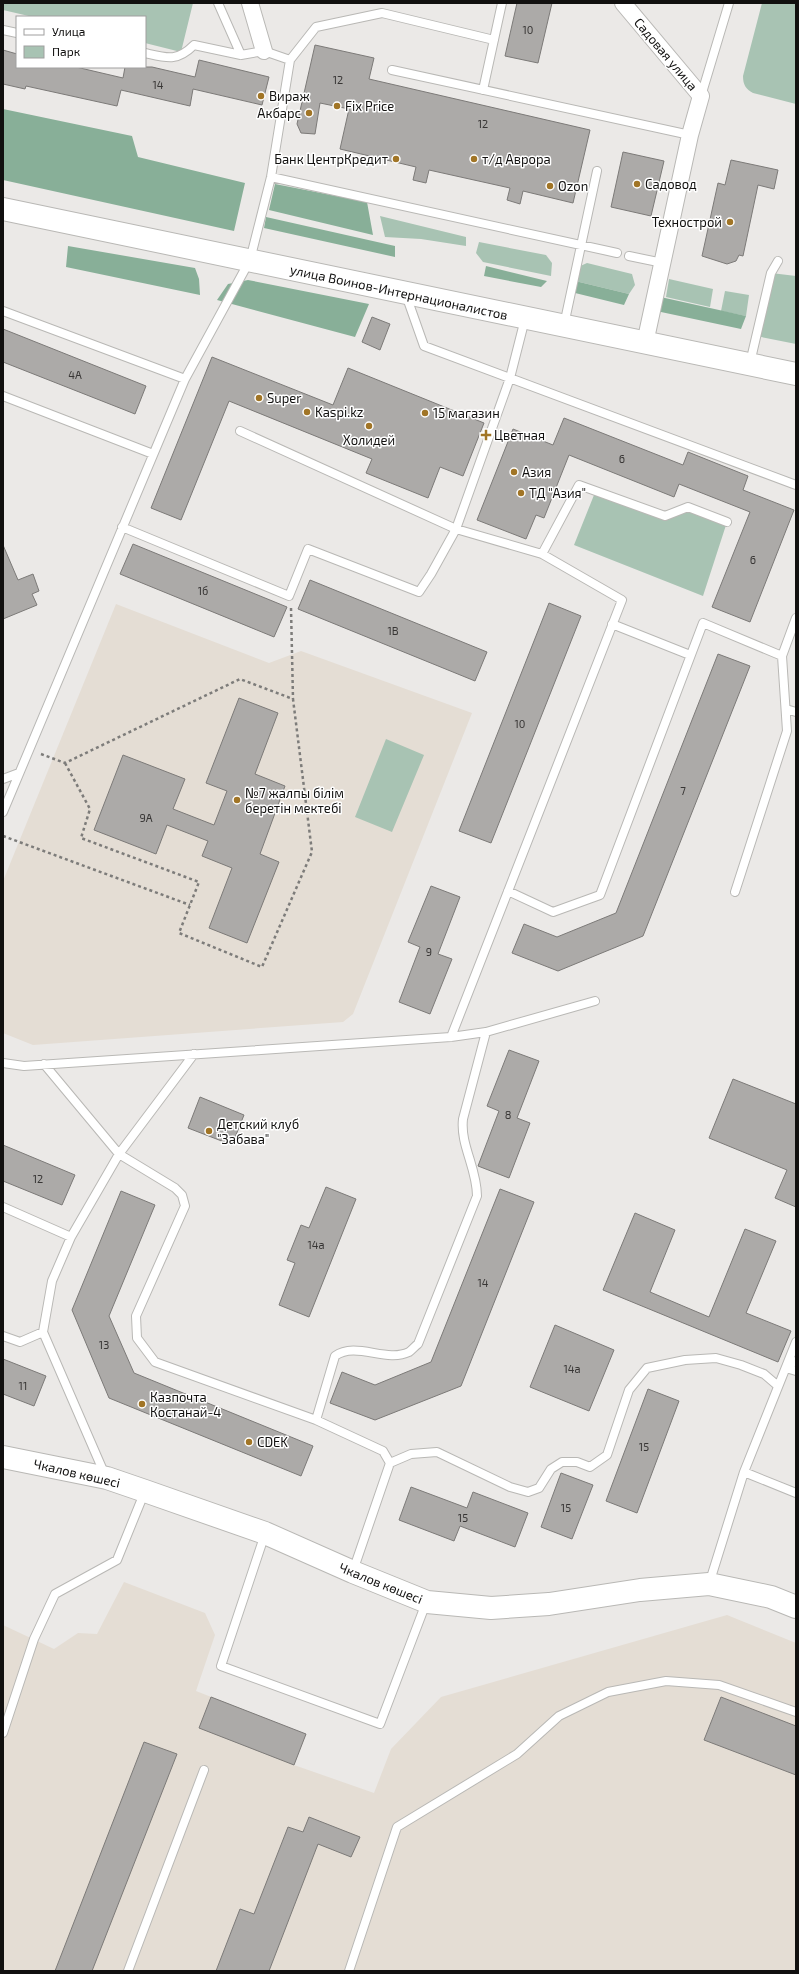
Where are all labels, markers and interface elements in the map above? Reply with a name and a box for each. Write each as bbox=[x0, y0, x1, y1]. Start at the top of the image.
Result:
street label: Садовая улица bbox=[631, 14, 701, 94]
legend bbox=[16, 16, 146, 68]
house number: 10 bbox=[522, 23, 534, 36]
text: Улица bbox=[52, 24, 85, 38]
text: Парк bbox=[52, 44, 81, 58]
house number: 12 bbox=[333, 73, 343, 86]
house number: 14 bbox=[152, 78, 164, 91]
place label: Вираж bbox=[269, 88, 310, 104]
marker: Вираж bbox=[256, 91, 266, 101]
place label: Fix Price bbox=[345, 98, 394, 114]
marker: Fix Price bbox=[332, 101, 342, 111]
place label: Акбарс bbox=[257, 105, 301, 121]
marker: Акбарс bbox=[304, 108, 314, 118]
house number: 12 bbox=[478, 117, 488, 130]
place label: Банк ЦентрКредит bbox=[274, 151, 389, 167]
place label: т/д Аврора bbox=[482, 151, 551, 167]
marker: Банк ЦентрКредит bbox=[391, 154, 401, 164]
marker: т/д Аврора bbox=[469, 154, 479, 164]
place label: Садовод bbox=[645, 176, 697, 192]
place label: Ozon bbox=[558, 178, 588, 194]
marker: Садовод bbox=[632, 179, 642, 189]
marker: Ozon bbox=[545, 181, 555, 191]
place label: Технострой bbox=[652, 214, 722, 230]
marker: Технострой bbox=[725, 217, 735, 227]
street label: улица Воинов-Интернационалистов bbox=[289, 261, 509, 323]
house number: 4А bbox=[68, 368, 82, 381]
place label: Super bbox=[267, 390, 301, 406]
marker: Super bbox=[254, 393, 264, 403]
place label: Kaspi.kz bbox=[315, 404, 363, 420]
place label: 15 магазин bbox=[433, 405, 500, 421]
marker: Kaspi.kz bbox=[302, 407, 312, 417]
marker: 15 магазин bbox=[420, 408, 430, 418]
marker: Холидей bbox=[364, 421, 374, 431]
place label: Цветная bbox=[494, 427, 545, 443]
marker: Цветная bbox=[481, 430, 491, 440]
place label: Холидей bbox=[343, 432, 395, 448]
house number: 6 bbox=[619, 452, 625, 465]
place label: Азия bbox=[522, 464, 551, 480]
marker: Азия bbox=[509, 467, 519, 477]
place label: ТД "Азия" bbox=[529, 485, 586, 501]
marker: ТД "Азия" bbox=[516, 488, 526, 498]
house number: 6 bbox=[750, 553, 756, 566]
house number: 1б bbox=[198, 584, 208, 597]
house number: 1В bbox=[387, 624, 399, 637]
house number: 10 bbox=[514, 717, 526, 730]
house number: 7 bbox=[680, 784, 686, 797]
place label: №7 жалпы білім беретін мектебі bbox=[245, 785, 344, 816]
marker: №7 жалпы білім беретін мектебі bbox=[232, 795, 242, 805]
house number: 9А bbox=[139, 811, 153, 824]
house number: 9 bbox=[426, 945, 432, 958]
house number: 8 bbox=[505, 1108, 511, 1121]
place label: Детский клуб "Забава" bbox=[217, 1116, 299, 1147]
marker: Детский клуб "Забава" bbox=[204, 1126, 214, 1136]
house number: 12 bbox=[33, 1172, 43, 1185]
house number: 14а bbox=[307, 1238, 325, 1251]
house number: 14 bbox=[477, 1276, 489, 1289]
house number: 13 bbox=[99, 1338, 109, 1351]
house number: 14а bbox=[563, 1362, 581, 1375]
house number: 11 bbox=[19, 1379, 27, 1392]
place label: Казпочта Костанай-4 bbox=[150, 1389, 221, 1420]
marker: Казпочта Костанай-4 bbox=[137, 1399, 147, 1409]
place label: CDEK bbox=[257, 1434, 288, 1450]
marker: CDEK bbox=[244, 1437, 254, 1447]
house number: 15 bbox=[639, 1440, 649, 1453]
street label: Чкалов көшесі bbox=[32, 1455, 122, 1491]
house number: 15 bbox=[561, 1501, 571, 1514]
house number: 15 bbox=[458, 1511, 468, 1524]
street label: Чкалов көшесі bbox=[337, 1559, 425, 1607]

